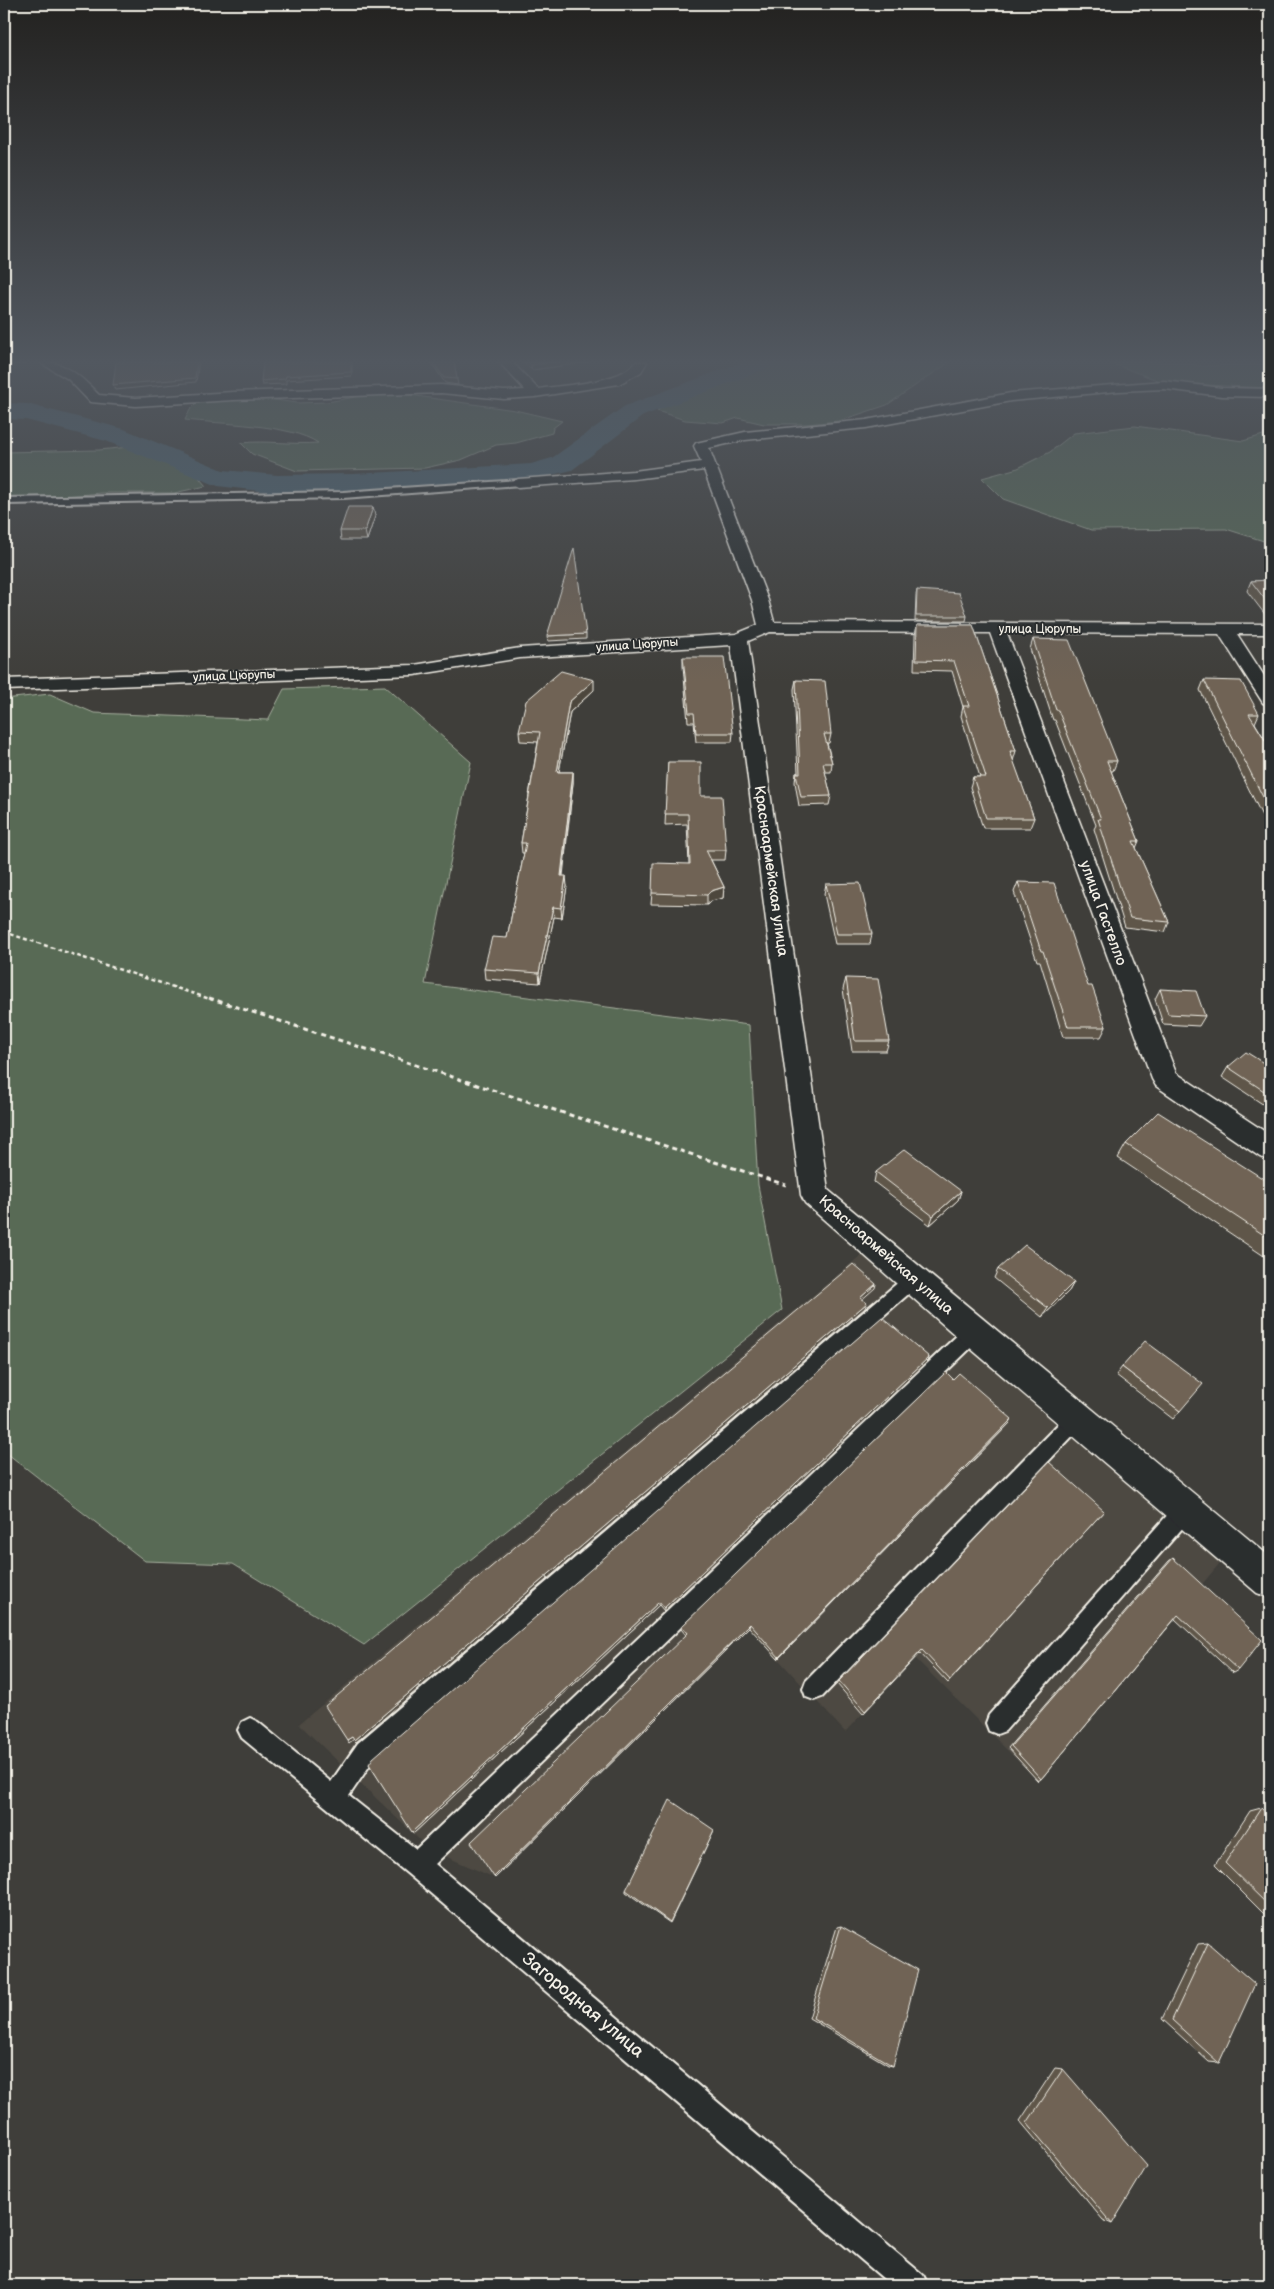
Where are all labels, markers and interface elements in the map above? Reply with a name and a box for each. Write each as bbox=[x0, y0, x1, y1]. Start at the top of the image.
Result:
street label: улица Цюрупы bbox=[999, 622, 1081, 637]
street label: улица Цюрупы bbox=[595, 635, 679, 655]
street label: улица Цюрупы bbox=[193, 667, 275, 685]
street label: Красноармейская улица bbox=[750, 784, 792, 958]
street label: улица Гастелло bbox=[1075, 858, 1131, 968]
street label: Красноармейская улица bbox=[815, 1191, 957, 1319]
street label: Загородная улица bbox=[518, 1948, 648, 2062]

